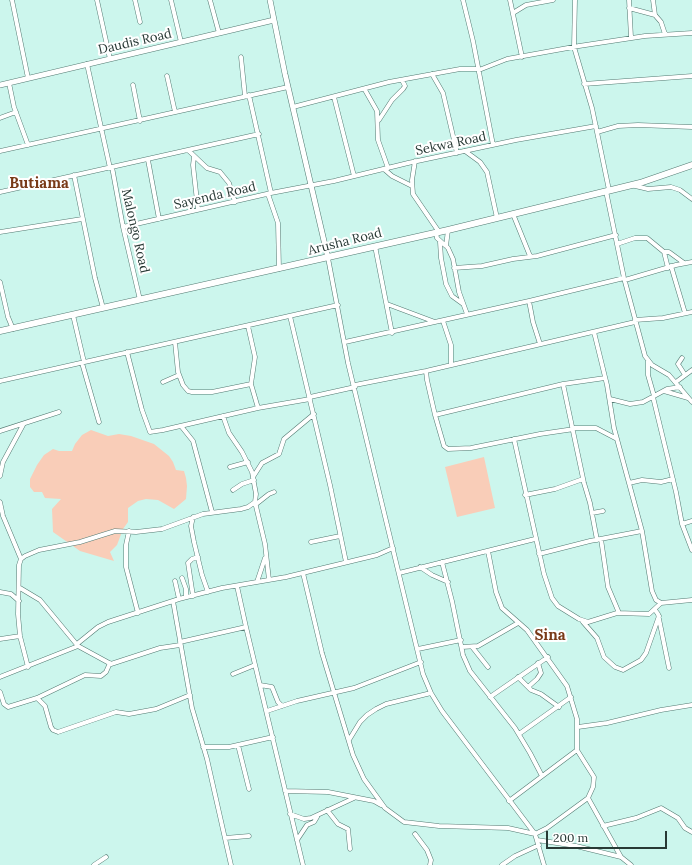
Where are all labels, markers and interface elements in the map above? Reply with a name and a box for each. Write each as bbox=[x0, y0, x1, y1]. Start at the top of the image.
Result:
street label: Daudis Road bbox=[97, 26, 173, 58]
street label: Sekwa Road bbox=[414, 129, 488, 159]
district label: Butiama bbox=[9, 175, 69, 193]
street label: Sayenda Road bbox=[172, 179, 258, 213]
street label: Malongo Road bbox=[118, 187, 152, 275]
street label: Arusha Road bbox=[306, 225, 384, 259]
district label: Sina bbox=[534, 627, 566, 645]
scale bar bbox=[548, 823, 669, 849]
text: 200 m bbox=[553, 830, 588, 845]

